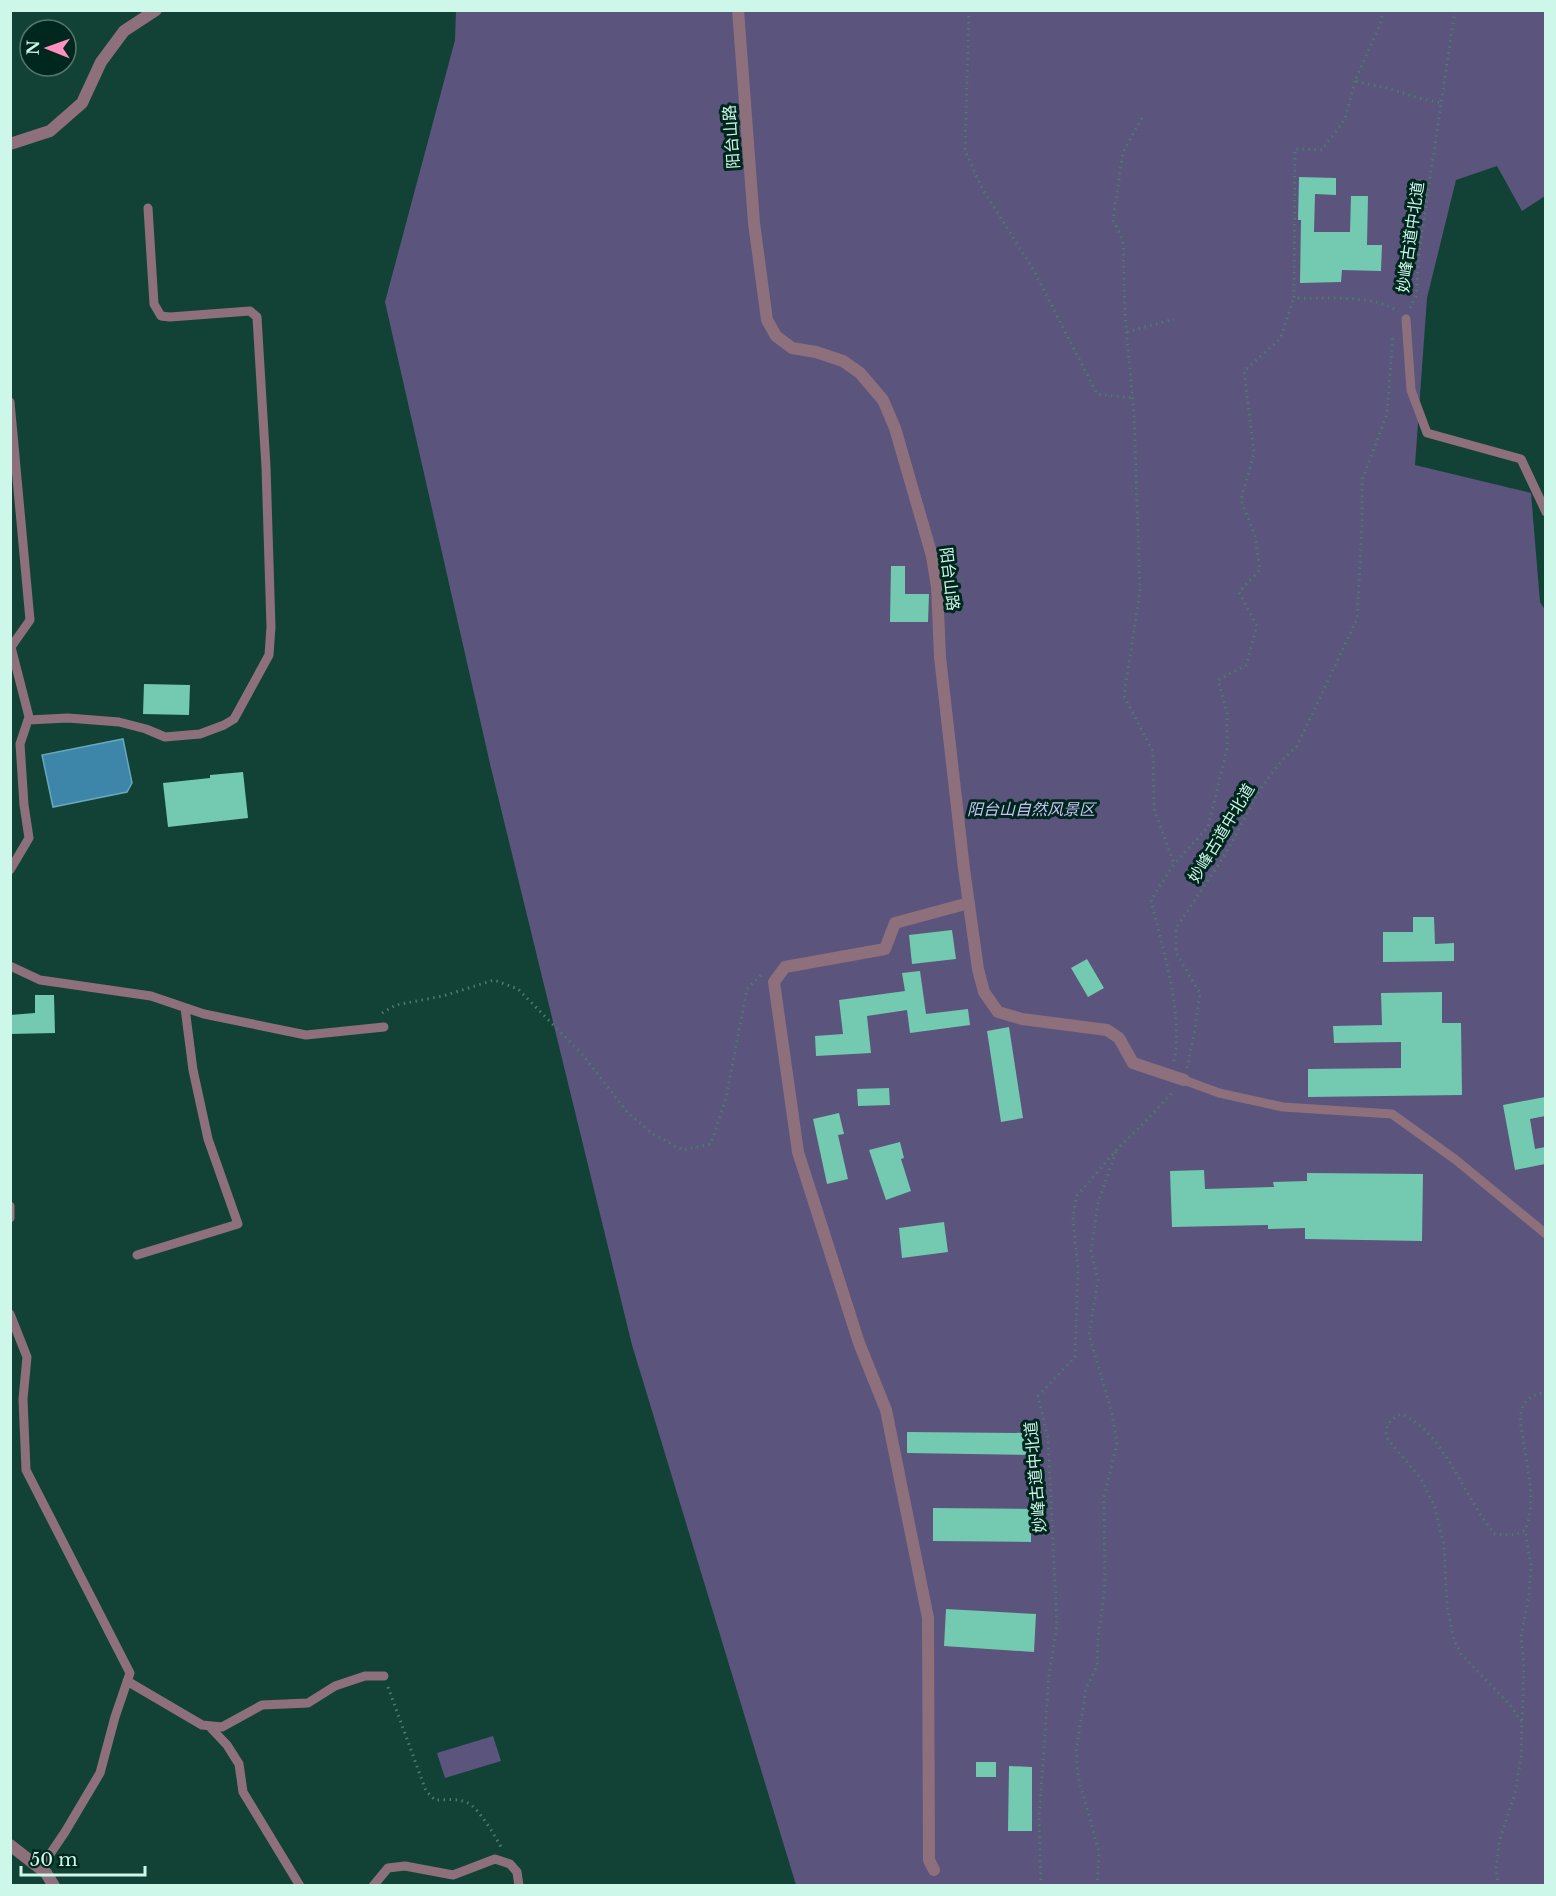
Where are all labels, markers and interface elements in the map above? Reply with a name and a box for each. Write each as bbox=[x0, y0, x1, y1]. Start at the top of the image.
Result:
north arrow bbox=[18, 18, 78, 78]
text: N bbox=[23, 40, 43, 55]
street label: 阳台山路 bbox=[719, 104, 743, 170]
street label: 妙峰古道中北道 bbox=[1392, 180, 1428, 294]
street label: 阳台山路 bbox=[936, 546, 964, 612]
street label: 妙峰古道中北道 bbox=[1184, 780, 1258, 886]
park label: 阳台山自然风景区 bbox=[967, 799, 1097, 819]
street label: 妙峰古道中北道 bbox=[1020, 1420, 1050, 1534]
scale bar bbox=[21, 1839, 146, 1877]
text: 50 m bbox=[30, 1849, 78, 1871]

